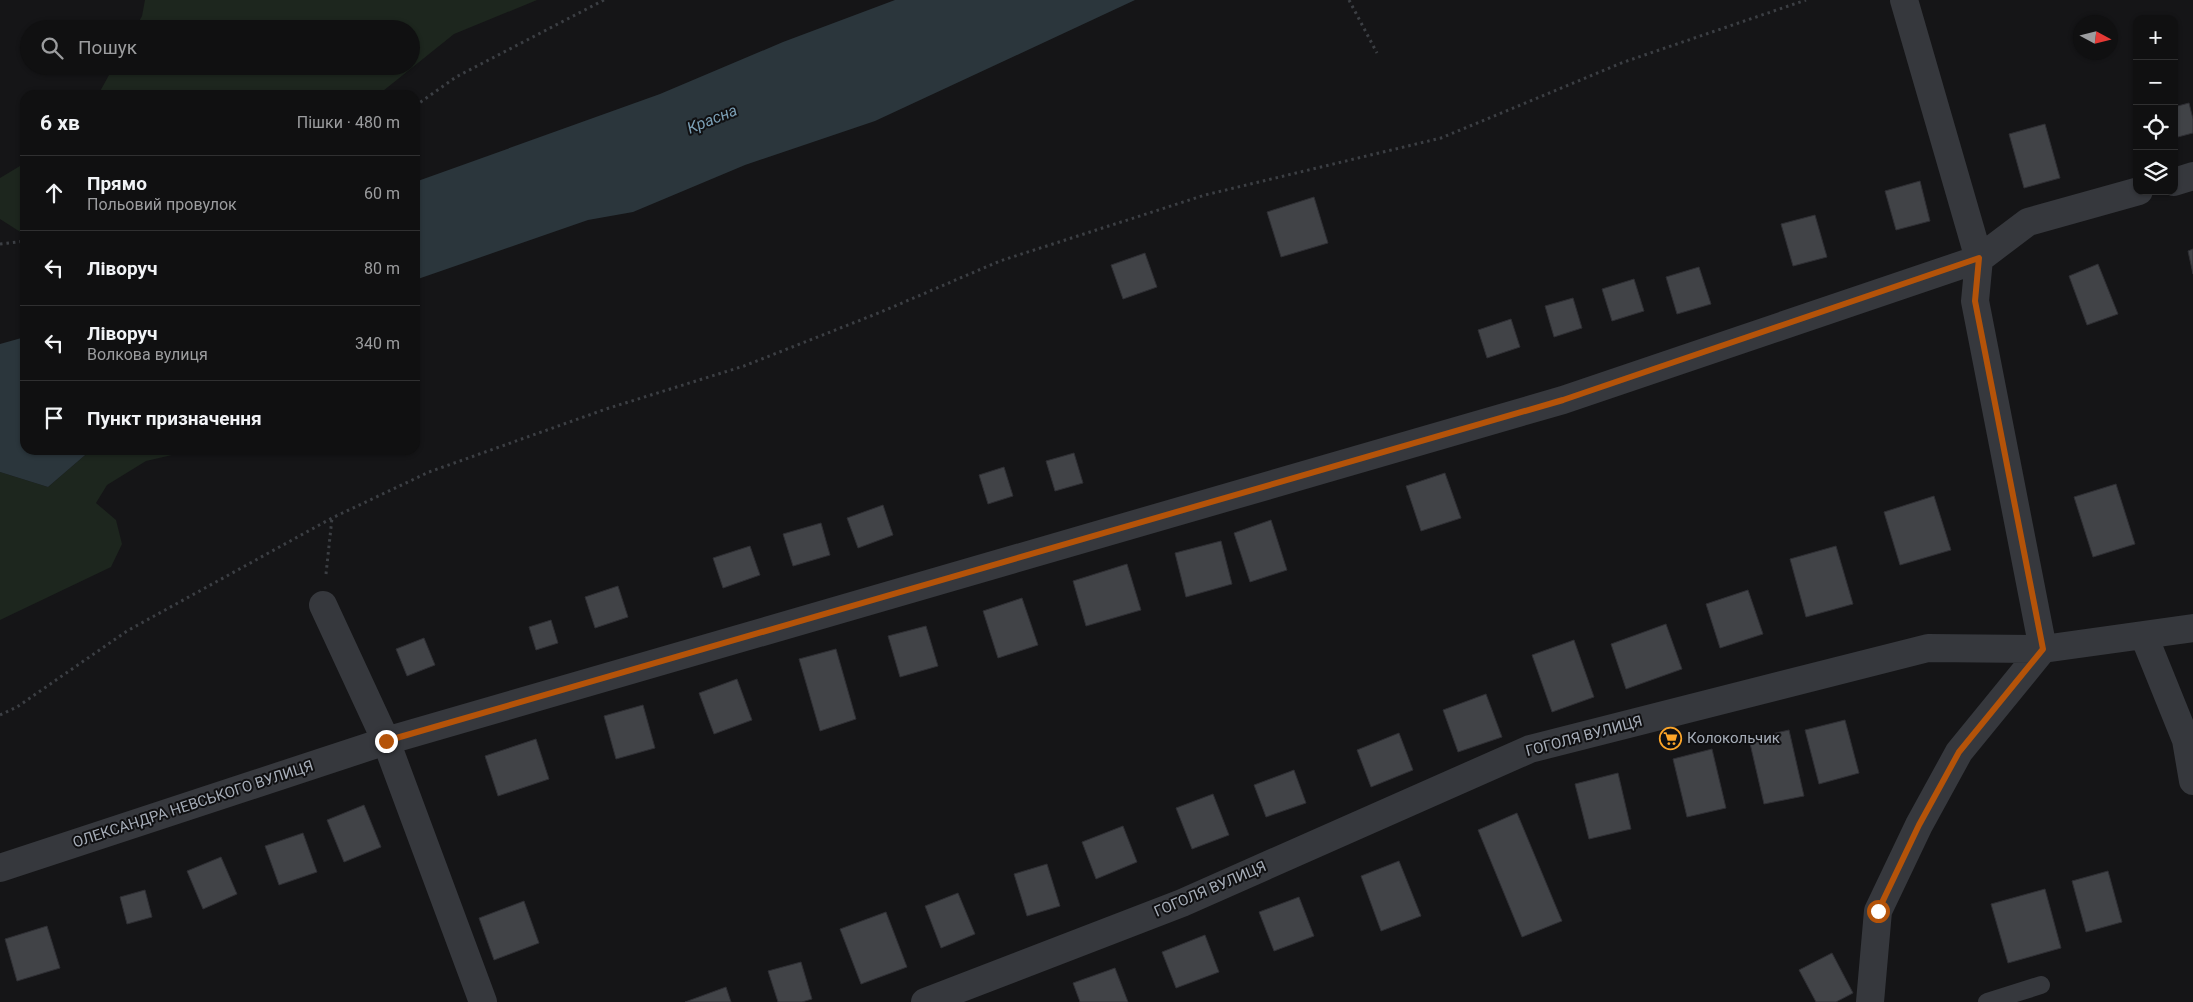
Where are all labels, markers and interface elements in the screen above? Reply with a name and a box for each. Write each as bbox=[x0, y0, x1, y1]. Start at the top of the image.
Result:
north arrow bbox=[2073, 15, 2118, 60]
map controls bbox=[2133, 15, 2178, 195]
button: + bbox=[2133, 15, 2178, 60]
search box bbox=[20, 20, 420, 75]
icon: search bbox=[38, 34, 66, 62]
text: Пошук bbox=[78, 36, 137, 59]
button: − bbox=[2133, 60, 2178, 105]
water label: Красна bbox=[684, 100, 740, 138]
button: locate bbox=[2133, 105, 2178, 150]
text: 6 хв bbox=[40, 111, 80, 135]
text: Пішки · 480 m bbox=[297, 113, 400, 132]
button: layers bbox=[2133, 150, 2178, 195]
text: Прямо bbox=[87, 172, 147, 195]
icon: ahead bbox=[40, 179, 68, 207]
text: 60 m bbox=[364, 184, 400, 203]
text: Польовий провулок bbox=[87, 195, 237, 214]
icon: left bbox=[40, 254, 68, 282]
text: Ліворуч bbox=[87, 257, 158, 280]
text: 80 m bbox=[364, 259, 400, 278]
text: Ліворуч bbox=[87, 322, 158, 345]
icon: left bbox=[40, 329, 68, 357]
text: 340 m bbox=[355, 334, 400, 353]
text: Волкова вулиця bbox=[87, 345, 208, 364]
icon: arrive bbox=[40, 404, 68, 432]
text: Пункт призначення bbox=[87, 407, 262, 430]
street label: ГОГОЛЯ ВУЛИЦЯ bbox=[1524, 712, 1644, 760]
supermarket icon: Колокольчик bbox=[1659, 726, 1683, 750]
place label: Колокольчик bbox=[1687, 729, 1780, 747]
route end bbox=[375, 730, 398, 753]
street label: ОЛЕКСАНДРА НЕВСЬКОГО ВУЛИЦЯ bbox=[70, 757, 316, 851]
street label: ГОГОЛЯ ВУЛИЦЯ bbox=[1151, 857, 1269, 921]
route start bbox=[1867, 900, 1890, 923]

